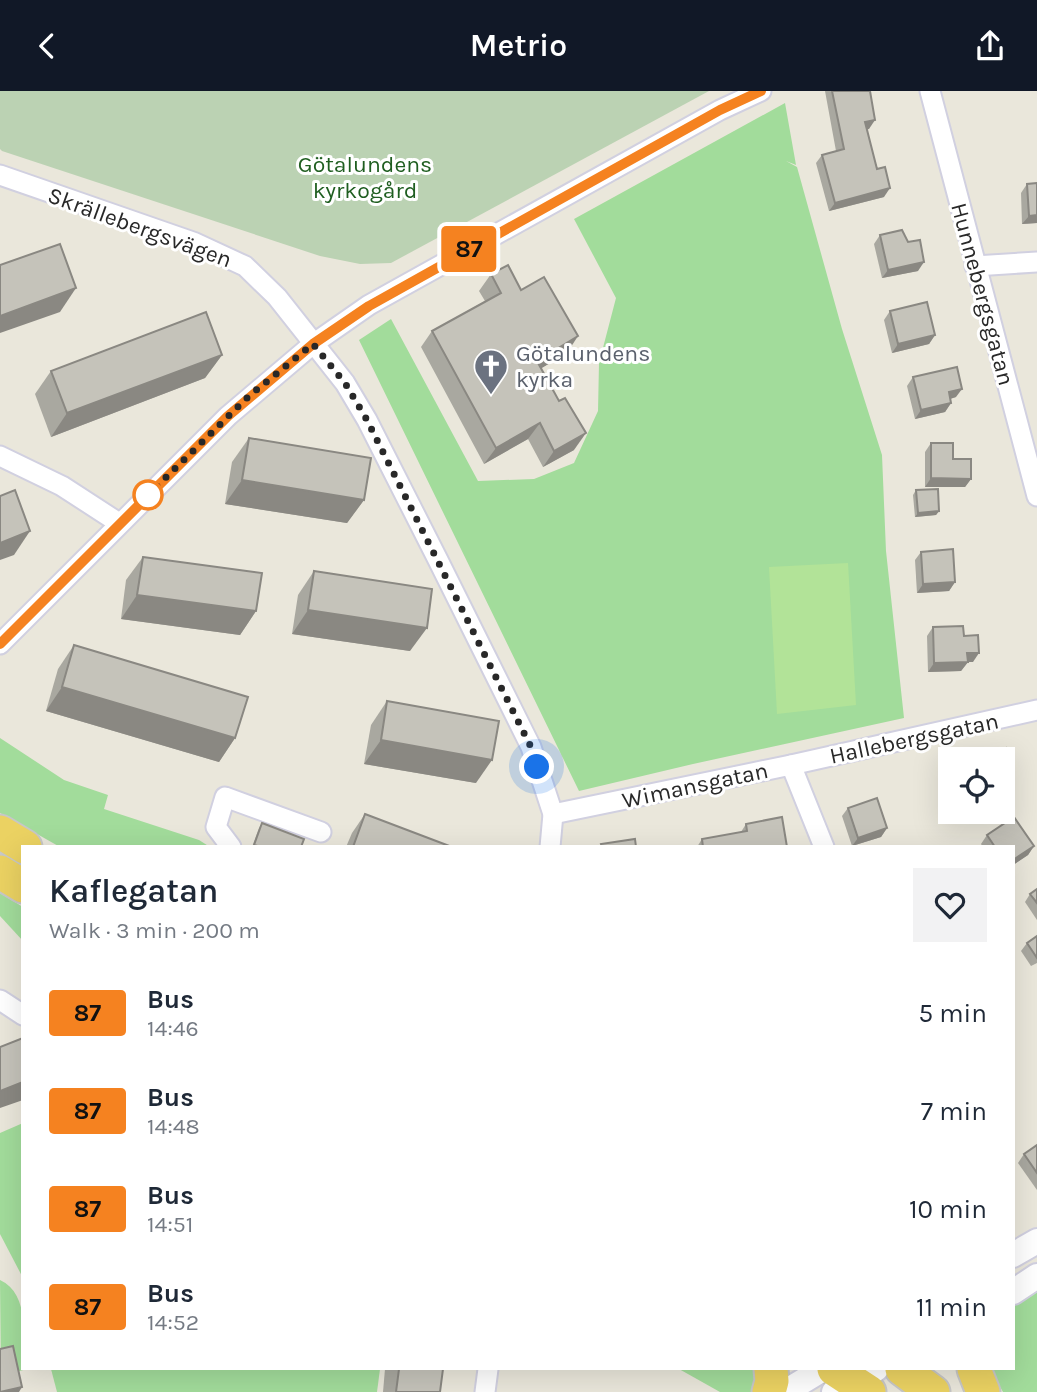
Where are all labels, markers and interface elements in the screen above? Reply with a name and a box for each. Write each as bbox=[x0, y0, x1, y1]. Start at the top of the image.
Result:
icon: back bbox=[28, 27, 66, 65]
text: Metrio bbox=[470, 27, 567, 64]
icon: share bbox=[971, 27, 1009, 65]
park label: Götalundens kyrkogård bbox=[298, 151, 432, 204]
street label: Skrällebergsvägen bbox=[44, 182, 236, 273]
street label: Hunnebergsgatan bbox=[945, 200, 1020, 389]
line badge: 87 bbox=[438, 226, 500, 272]
text: 87 bbox=[455, 235, 483, 263]
place label: Götalundens kyrka bbox=[516, 340, 650, 393]
church icon: Götalundens kyrka bbox=[472, 347, 510, 396]
unlabelled marker bbox=[133, 480, 163, 510]
street label: Hallebergsgatan bbox=[827, 707, 1001, 770]
map controls bbox=[938, 747, 1015, 824]
button: locate bbox=[938, 747, 1015, 824]
your location bbox=[519, 749, 554, 784]
street label: Wimansgatan bbox=[620, 757, 770, 814]
button: heart bbox=[913, 868, 987, 942]
text: Kaflegatan bbox=[49, 872, 219, 910]
text: Walk · 3 min · 200 m bbox=[49, 917, 260, 944]
text: Bus bbox=[147, 984, 194, 1015]
text: 5 min bbox=[918, 998, 987, 1029]
text: 87 bbox=[74, 999, 101, 1027]
text: 14:46 bbox=[147, 1015, 199, 1042]
text: Bus bbox=[147, 1082, 194, 1113]
text: 7 min bbox=[921, 1096, 987, 1127]
text: 87 bbox=[74, 1097, 101, 1125]
text: 14:48 bbox=[147, 1113, 200, 1140]
text: Bus bbox=[147, 1180, 194, 1211]
text: 10 min bbox=[909, 1194, 987, 1225]
text: 87 bbox=[74, 1195, 101, 1223]
text: 14:51 bbox=[147, 1211, 193, 1238]
text: Bus bbox=[147, 1278, 194, 1309]
text: 11 min bbox=[916, 1292, 987, 1323]
text: 87 bbox=[74, 1293, 101, 1321]
text: 14:52 bbox=[147, 1309, 199, 1336]

